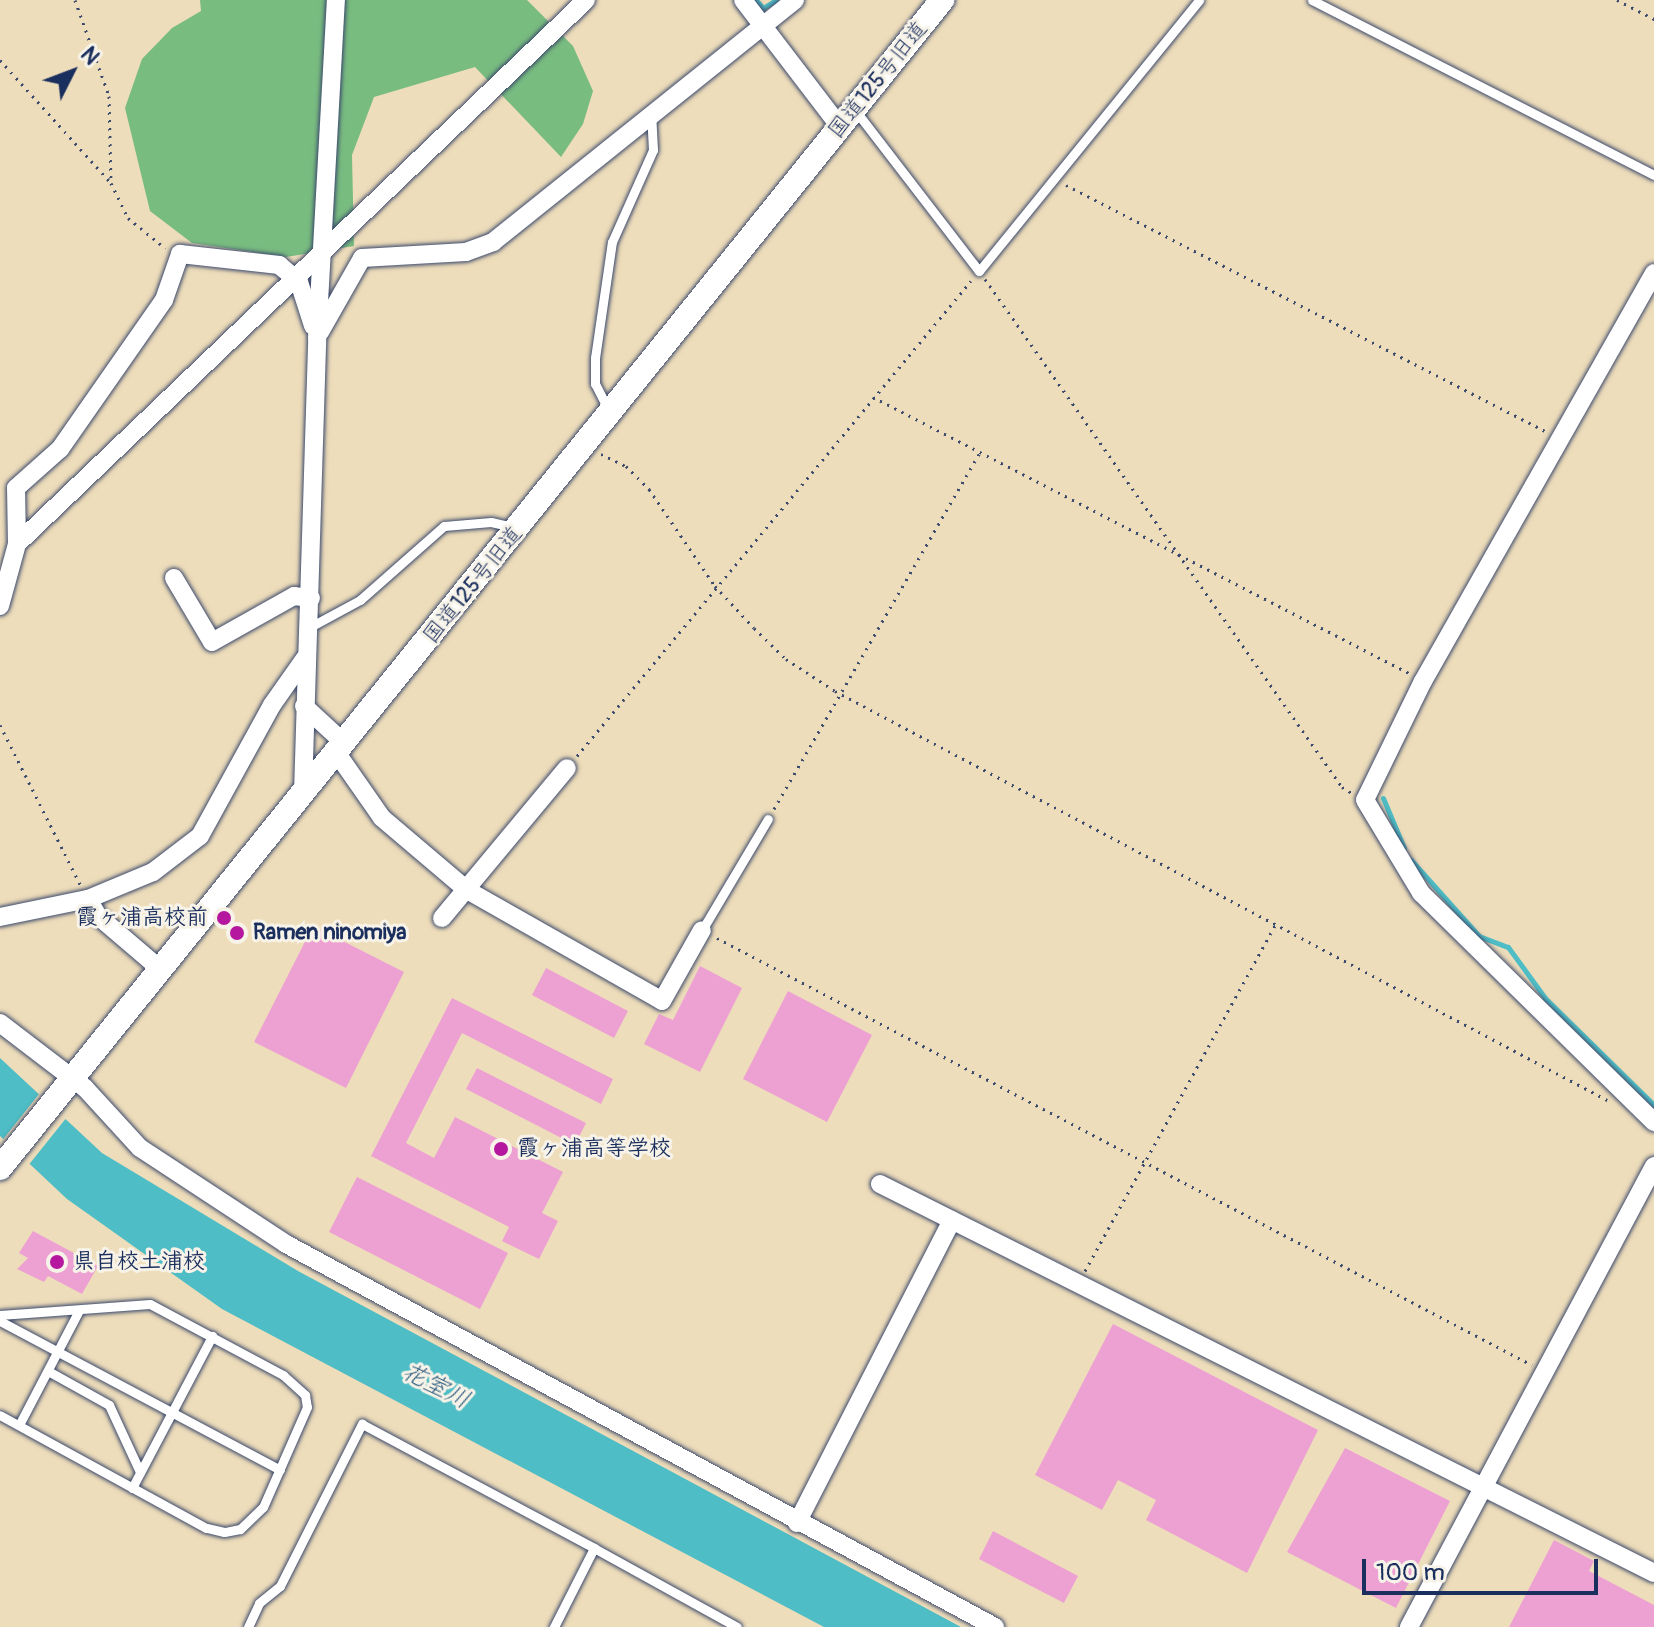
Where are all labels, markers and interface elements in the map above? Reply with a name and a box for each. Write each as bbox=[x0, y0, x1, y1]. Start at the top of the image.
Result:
street label: 国道125号旧道 bbox=[823, 16, 933, 144]
north arrow bbox=[32, 32, 112, 112]
text: N bbox=[74, 41, 105, 71]
street label: 国道125号旧道 bbox=[418, 521, 528, 649]
place label: 霞ヶ浦高校前 bbox=[76, 905, 208, 931]
marker: 霞ヶ浦高校前 bbox=[215, 909, 233, 927]
place label: Ramen ninomiya bbox=[253, 920, 406, 946]
marker: Ramen ninomiya bbox=[228, 924, 246, 942]
place label: 霞ヶ浦高等学校 bbox=[517, 1136, 671, 1162]
marker: 霞ヶ浦高等学校 bbox=[492, 1140, 510, 1158]
place label: 県自校土浦校 bbox=[73, 1249, 205, 1275]
marker: 県自校土浦校 bbox=[48, 1253, 66, 1271]
water label: 花室川 bbox=[397, 1357, 475, 1415]
scale bar bbox=[1366, 1543, 1602, 1593]
text: 100 m bbox=[1376, 1558, 1445, 1587]

